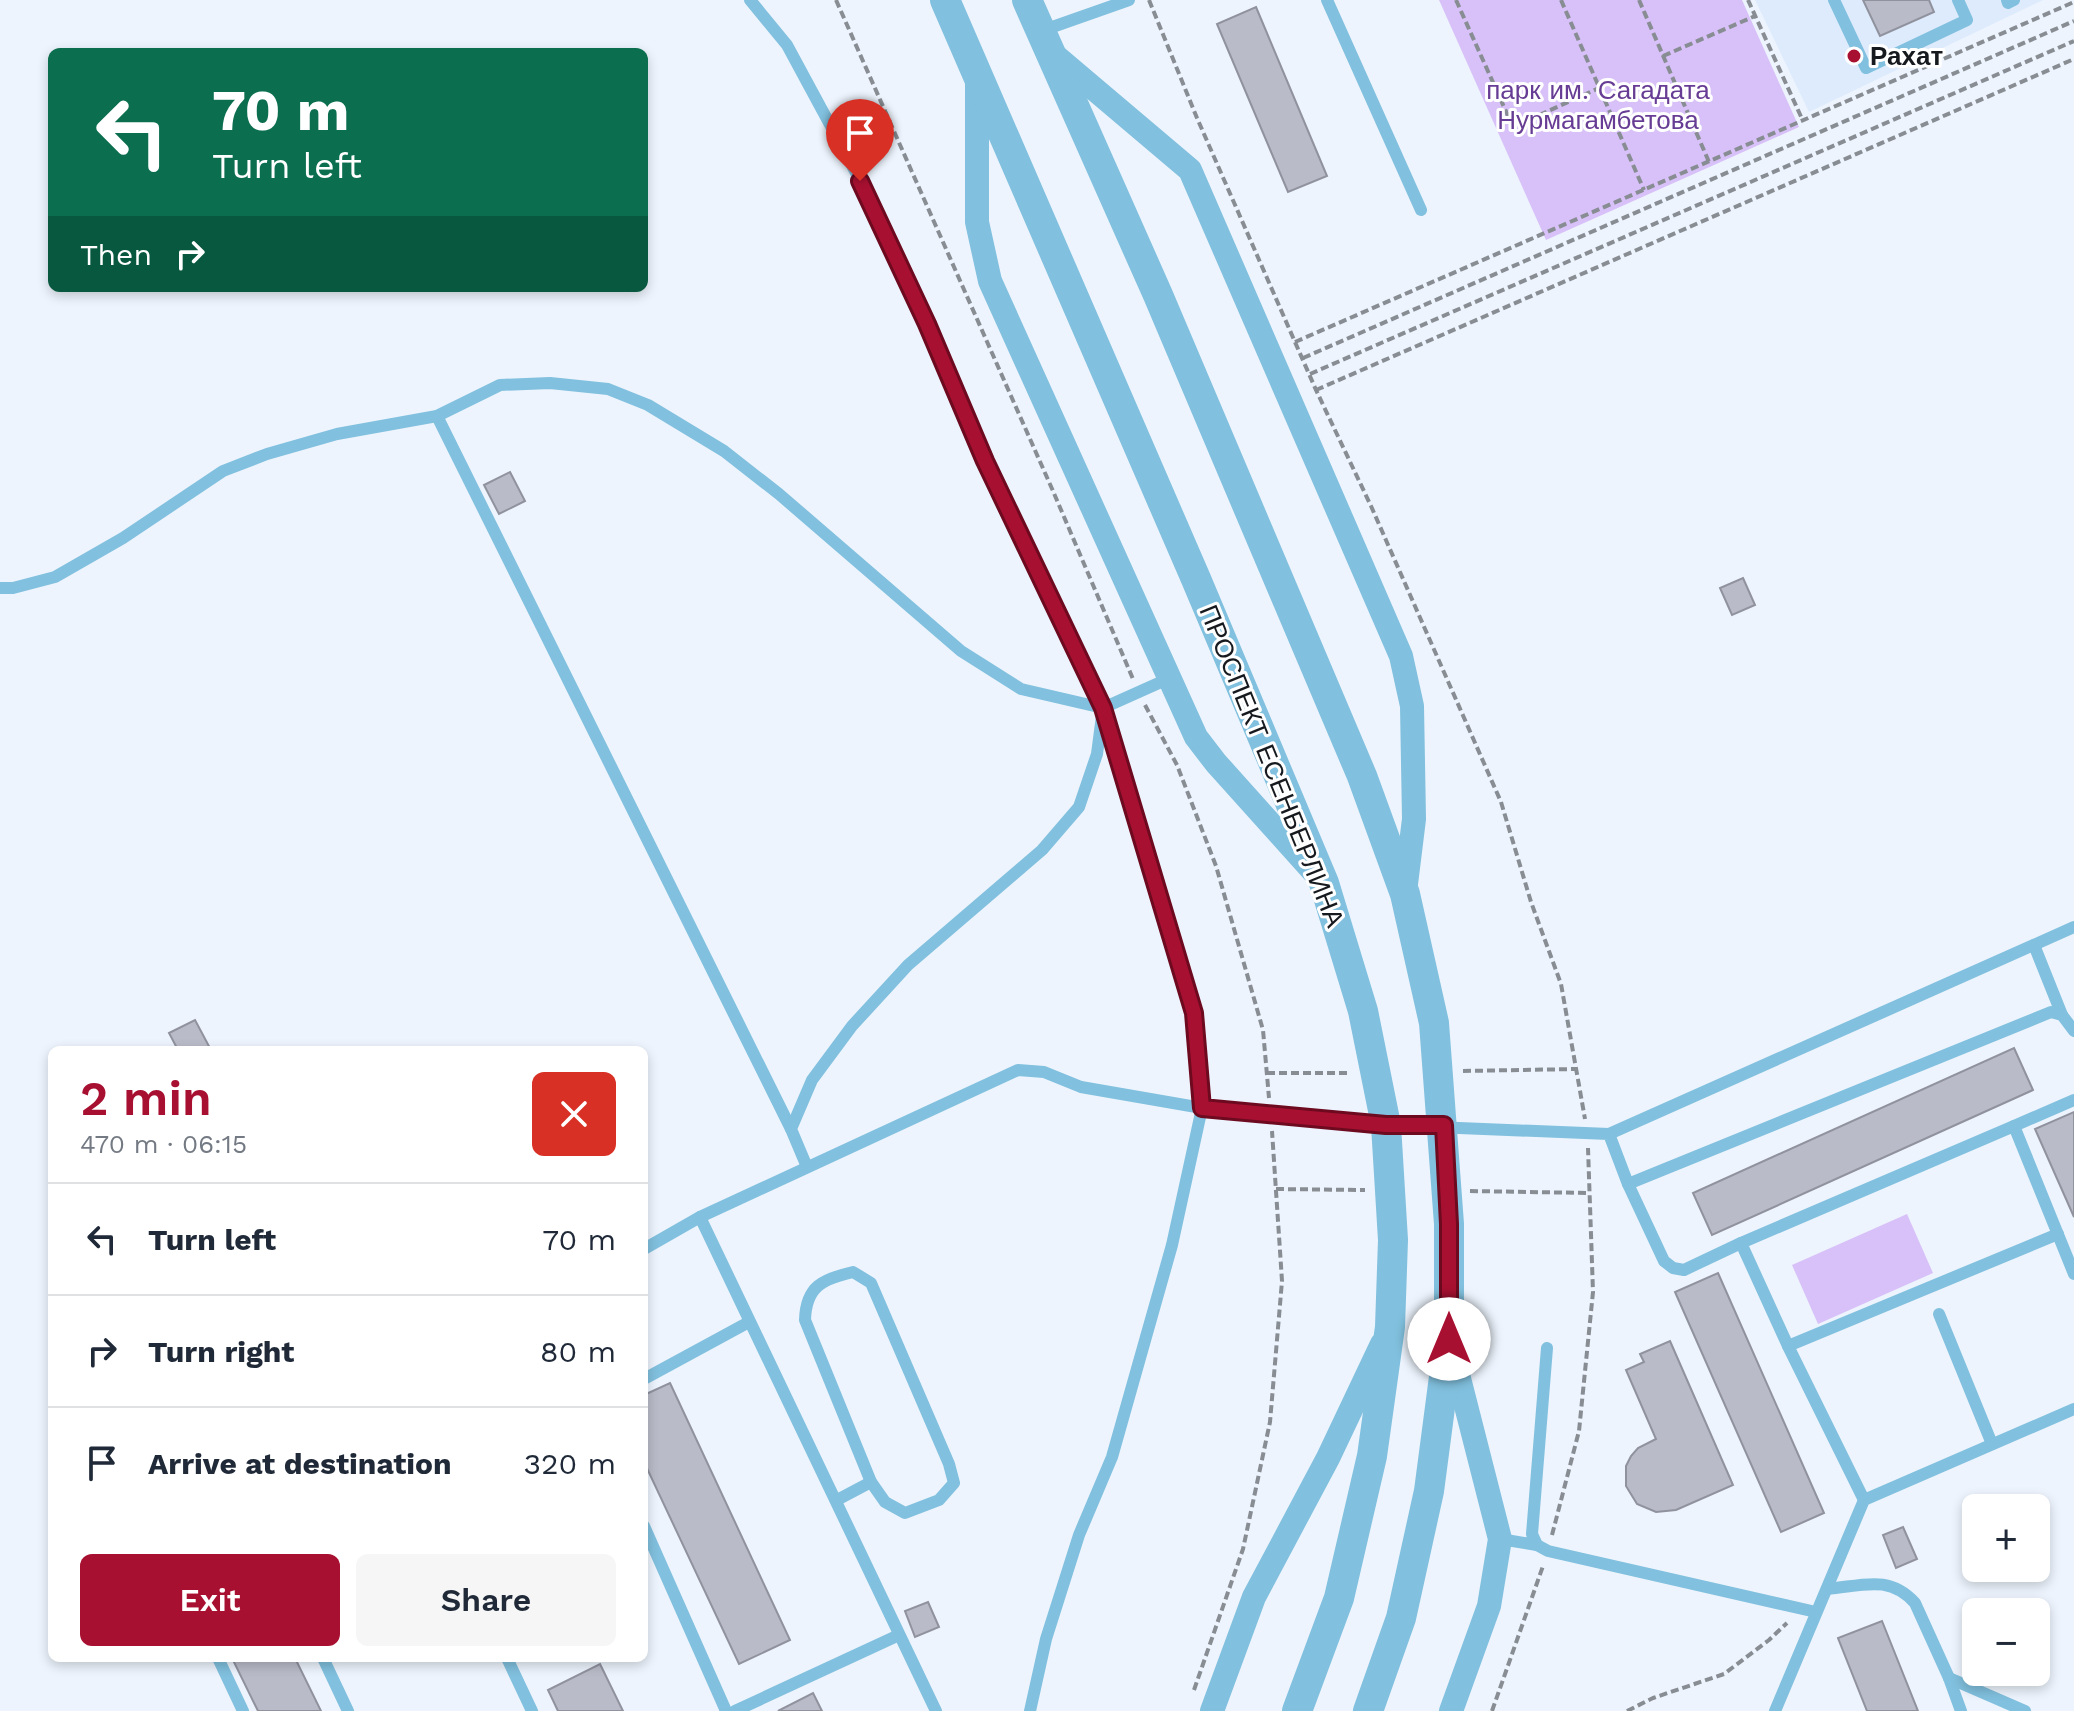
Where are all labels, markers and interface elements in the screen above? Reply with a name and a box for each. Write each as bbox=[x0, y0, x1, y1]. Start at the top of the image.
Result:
place label: Рахат bbox=[1870, 41, 1943, 71]
marker: Рахат bbox=[1845, 47, 1863, 65]
park label: парк им. Сагадата Нурмагамбетова bbox=[1486, 75, 1710, 135]
text: 70 m bbox=[212, 78, 349, 144]
icon: left bbox=[80, 80, 184, 184]
pin bbox=[826, 99, 894, 181]
icon: arrive bbox=[838, 111, 882, 155]
text: Turn left bbox=[212, 145, 362, 187]
icon: right bbox=[168, 232, 212, 276]
text: Then bbox=[80, 237, 152, 272]
street label: ПРОСПЕКТ ЕСЕНБЕРЛИНА bbox=[1194, 601, 1351, 932]
text: 2 min bbox=[80, 1070, 212, 1127]
button: close bbox=[532, 1072, 616, 1156]
text: 470 m · 06:15 bbox=[80, 1129, 247, 1159]
icon: left bbox=[80, 1217, 124, 1261]
text: Turn left bbox=[148, 1222, 276, 1257]
text: 70 m bbox=[542, 1222, 616, 1257]
position arrow bbox=[1407, 1297, 1491, 1381]
icon: right bbox=[80, 1329, 124, 1373]
text: Turn right bbox=[148, 1334, 294, 1369]
text: 80 m bbox=[540, 1334, 616, 1369]
icon: arrive bbox=[80, 1441, 124, 1485]
text: Arrive at destination bbox=[148, 1446, 452, 1481]
text: 320 m bbox=[524, 1446, 616, 1481]
map controls bbox=[1962, 1494, 2050, 1686]
button: + bbox=[1962, 1494, 2050, 1582]
button: Exit bbox=[80, 1554, 340, 1646]
button: Share bbox=[356, 1554, 616, 1646]
button: − bbox=[1962, 1598, 2050, 1686]

